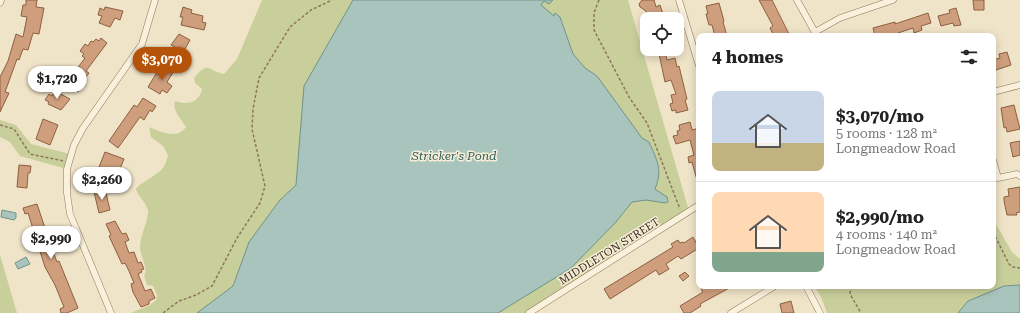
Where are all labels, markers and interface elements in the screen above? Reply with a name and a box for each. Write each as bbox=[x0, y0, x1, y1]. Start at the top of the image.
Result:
map controls bbox=[640, 12, 684, 56]
button: locate bbox=[640, 12, 684, 56]
icon: filters bbox=[958, 46, 980, 68]
pin: $3,070 bbox=[129, 47, 195, 81]
text: 4 homes bbox=[712, 47, 783, 67]
text: $3,070 bbox=[142, 52, 182, 67]
pin: $1,720 bbox=[24, 66, 90, 100]
text: $1,720 bbox=[37, 71, 77, 86]
text: $3,070/mo bbox=[836, 106, 924, 126]
icon: home bbox=[744, 107, 792, 155]
text: 5 rooms · 128 m² bbox=[836, 126, 937, 141]
text: Longmeadow Road bbox=[836, 141, 956, 156]
water label: Stricker's Pond bbox=[410, 149, 497, 163]
pin: $2,260 bbox=[69, 167, 135, 201]
text: $2,260 bbox=[82, 172, 122, 187]
text: $2,990/mo bbox=[836, 207, 924, 227]
icon: home bbox=[744, 208, 792, 256]
street label: MIDDLETON STREET bbox=[557, 215, 662, 288]
pin: $2,990 bbox=[18, 226, 84, 260]
text: 4 rooms · 140 m² bbox=[836, 227, 937, 242]
text: $2,990 bbox=[31, 231, 71, 246]
text: Longmeadow Road bbox=[836, 242, 956, 257]

